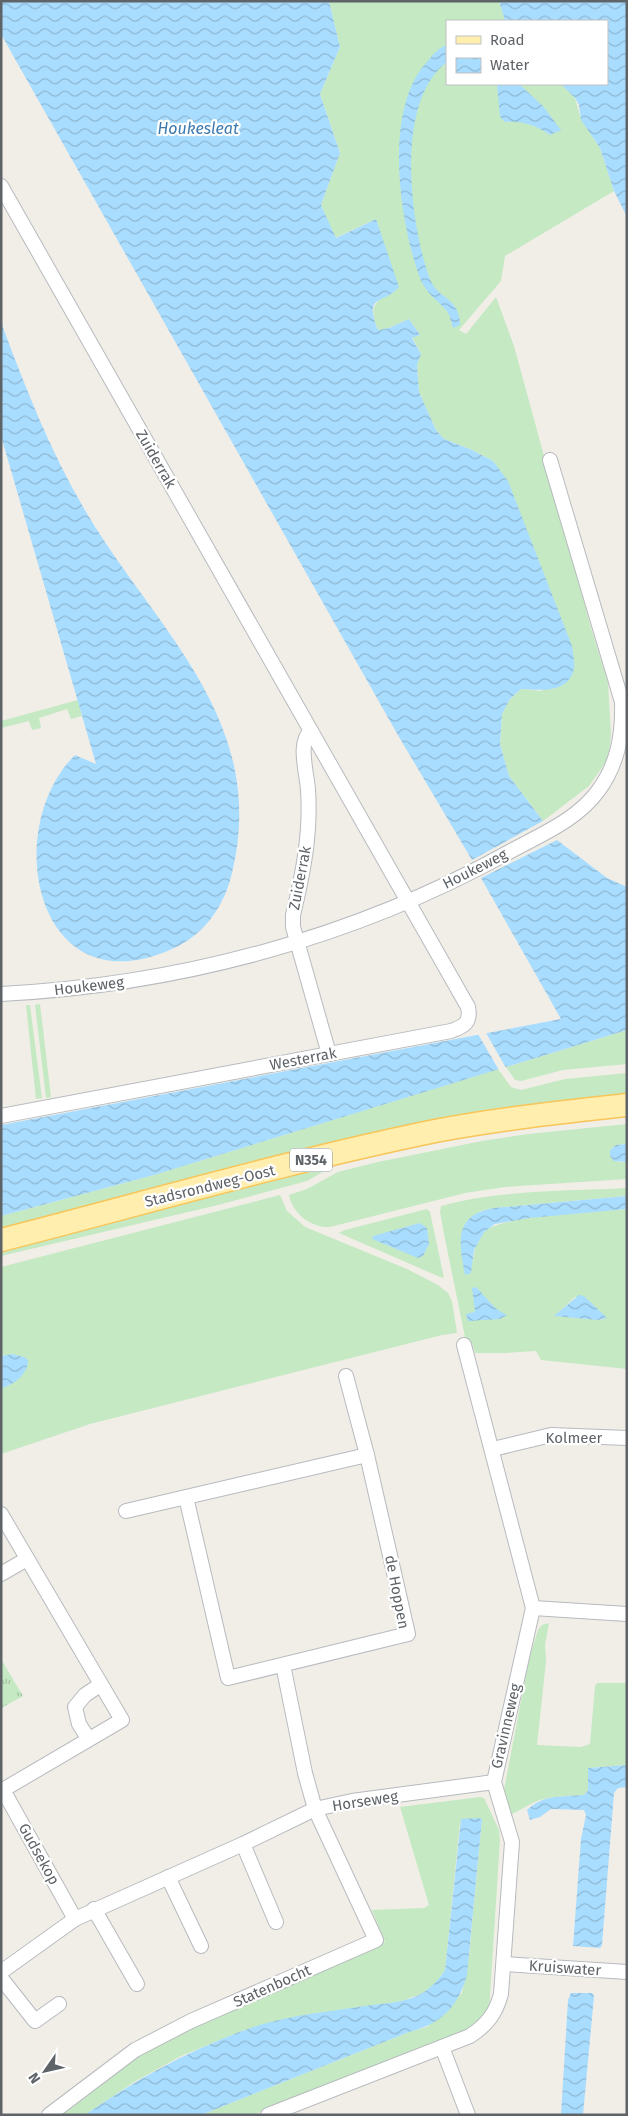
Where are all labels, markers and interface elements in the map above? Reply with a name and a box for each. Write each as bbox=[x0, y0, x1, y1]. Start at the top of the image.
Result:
legend bbox=[446, 20, 608, 85]
text: Road bbox=[490, 31, 525, 49]
text: Water bbox=[490, 56, 529, 74]
water label: Houkesleat bbox=[157, 119, 239, 138]
street label: Zuiderrak bbox=[132, 427, 180, 492]
street label: Zuiderrak bbox=[285, 844, 315, 911]
street label: Houkeweg bbox=[440, 845, 511, 893]
street label: Houkeweg bbox=[53, 973, 125, 999]
street label: Westerrak bbox=[268, 1044, 338, 1074]
road number: N354 bbox=[290, 1148, 332, 1172]
street label: Stadsrondweg-Oost bbox=[143, 1161, 278, 1211]
street label: Kolmeer bbox=[546, 1429, 603, 1447]
street label: de Hoppen bbox=[381, 1554, 413, 1630]
street label: Gravinneweg bbox=[487, 1682, 525, 1770]
street label: Horseweg bbox=[331, 1787, 399, 1815]
street label: Gudsekop bbox=[15, 1820, 63, 1888]
street label: Kruiswater bbox=[528, 1956, 602, 1980]
street label: Statenbocht bbox=[230, 1961, 314, 2011]
north arrow bbox=[20, 2046, 70, 2096]
text: N bbox=[25, 2069, 44, 2087]

